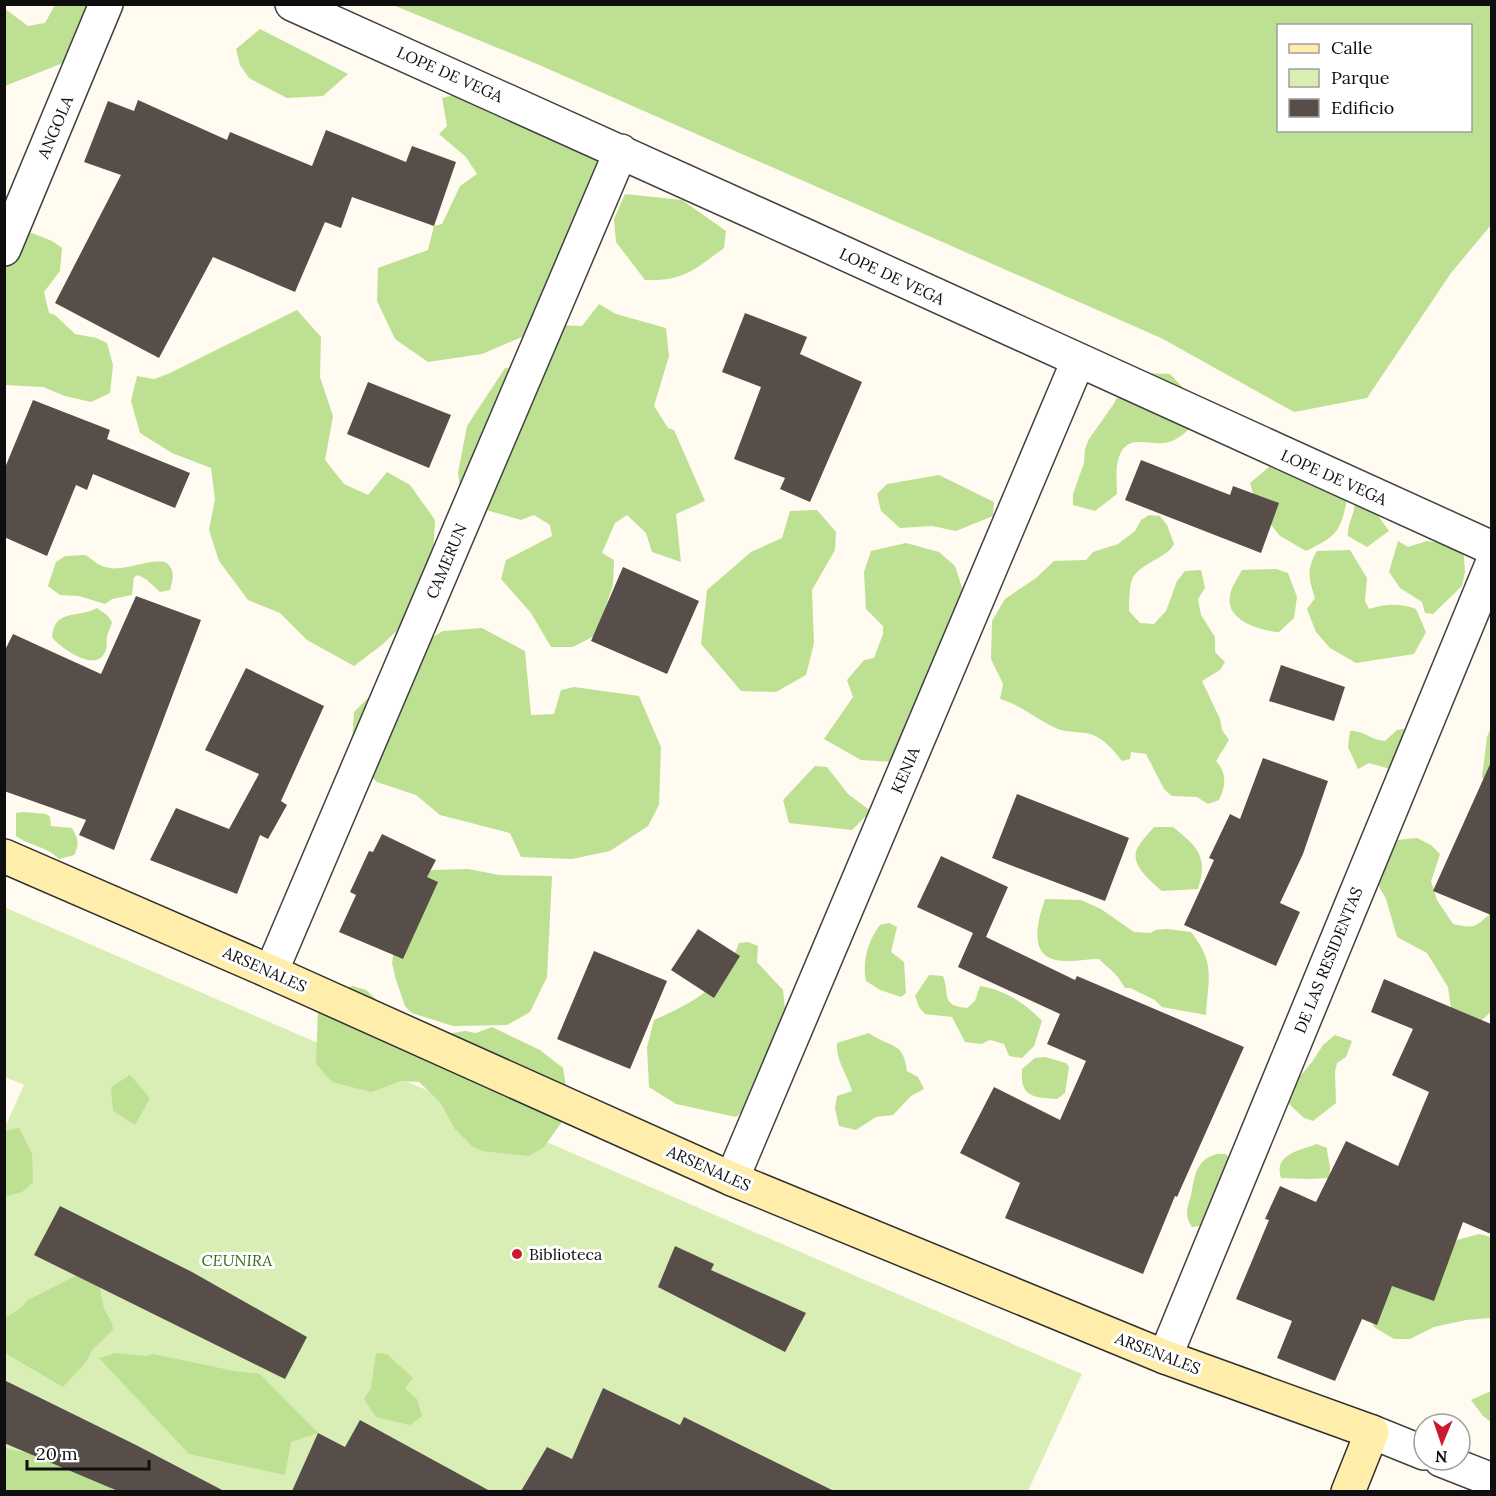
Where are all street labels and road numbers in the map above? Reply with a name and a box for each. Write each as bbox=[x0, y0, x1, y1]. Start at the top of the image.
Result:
street label: LOPE DE VEGA bbox=[394, 42, 507, 107]
street label: ANGOLA bbox=[32, 92, 78, 162]
street label: LOPE DE VEGA bbox=[836, 243, 949, 310]
street label: LOPE DE VEGA bbox=[1278, 445, 1391, 510]
street label: CAMERUN bbox=[421, 520, 471, 602]
street label: KENIA bbox=[886, 743, 924, 796]
street label: DE LAS RESIDENTAS bbox=[1290, 884, 1366, 1036]
street label: ARSENALES bbox=[219, 941, 310, 996]
street label: ARSENALES bbox=[663, 1140, 754, 1195]
street label: ARSENALES bbox=[1112, 1327, 1203, 1378]

